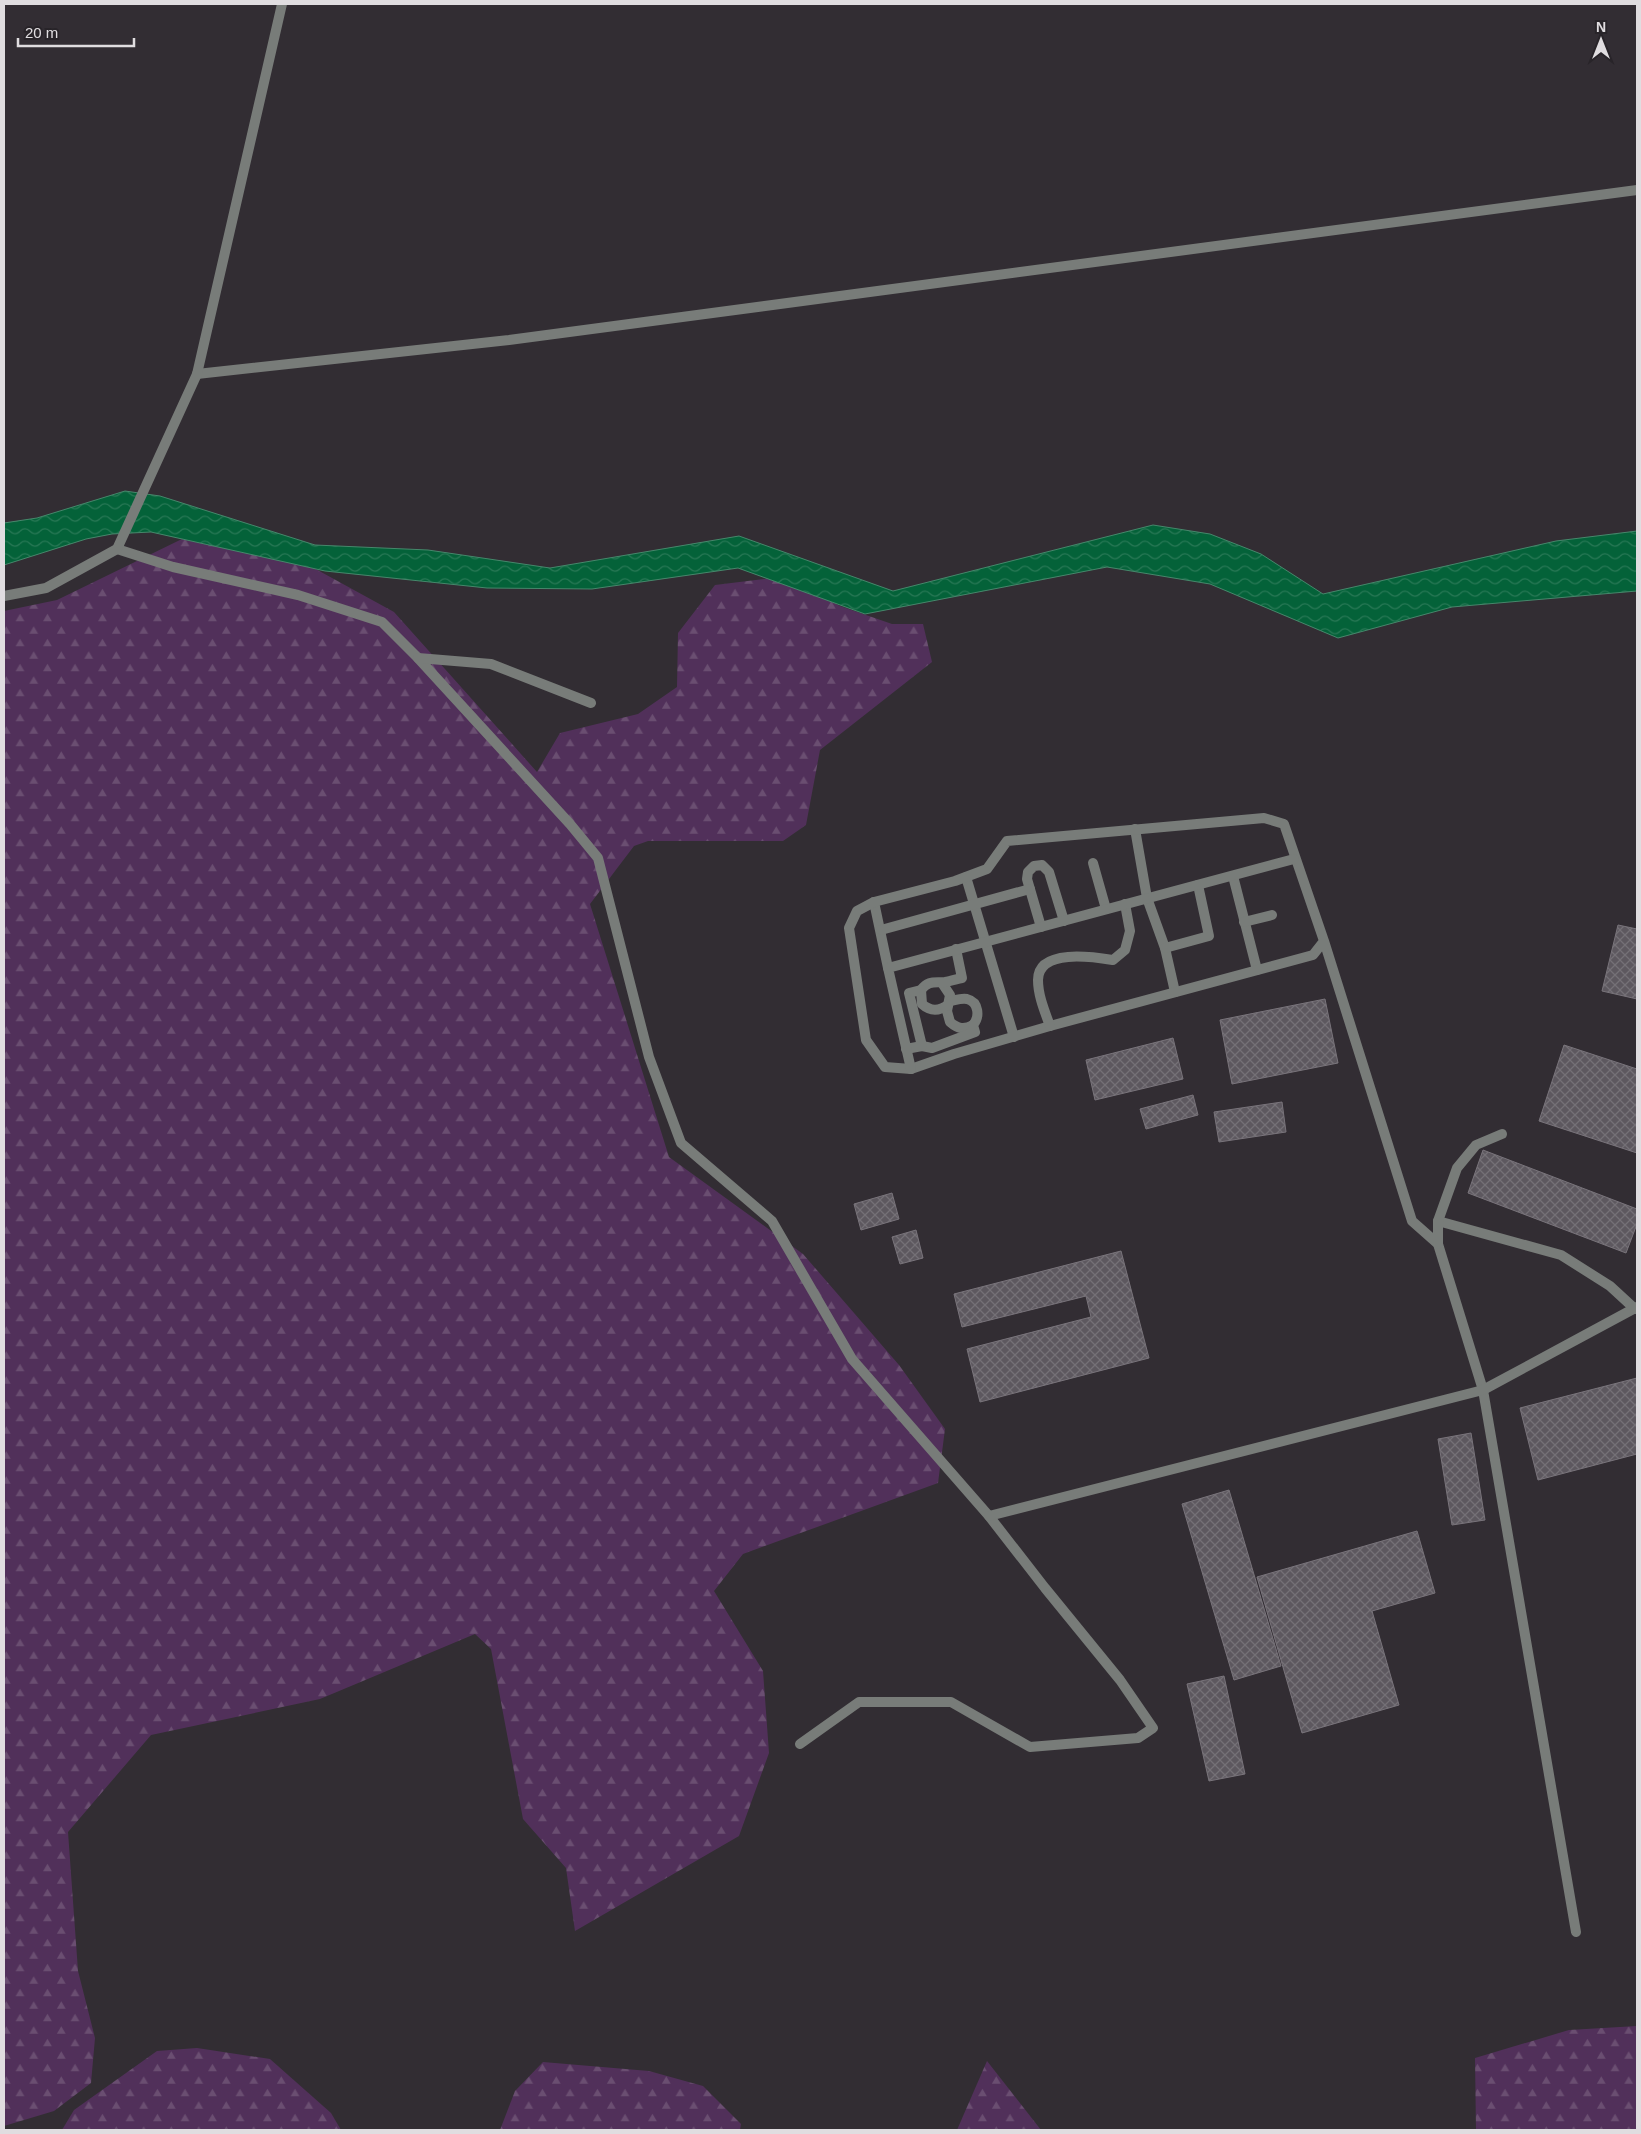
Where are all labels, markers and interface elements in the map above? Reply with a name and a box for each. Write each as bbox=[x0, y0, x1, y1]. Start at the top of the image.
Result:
scale bar bbox=[18, 15, 134, 47]
north arrow bbox=[1576, 15, 1626, 65]
text: N bbox=[1596, 19, 1606, 35]
text: 20 m bbox=[25, 24, 58, 41]

